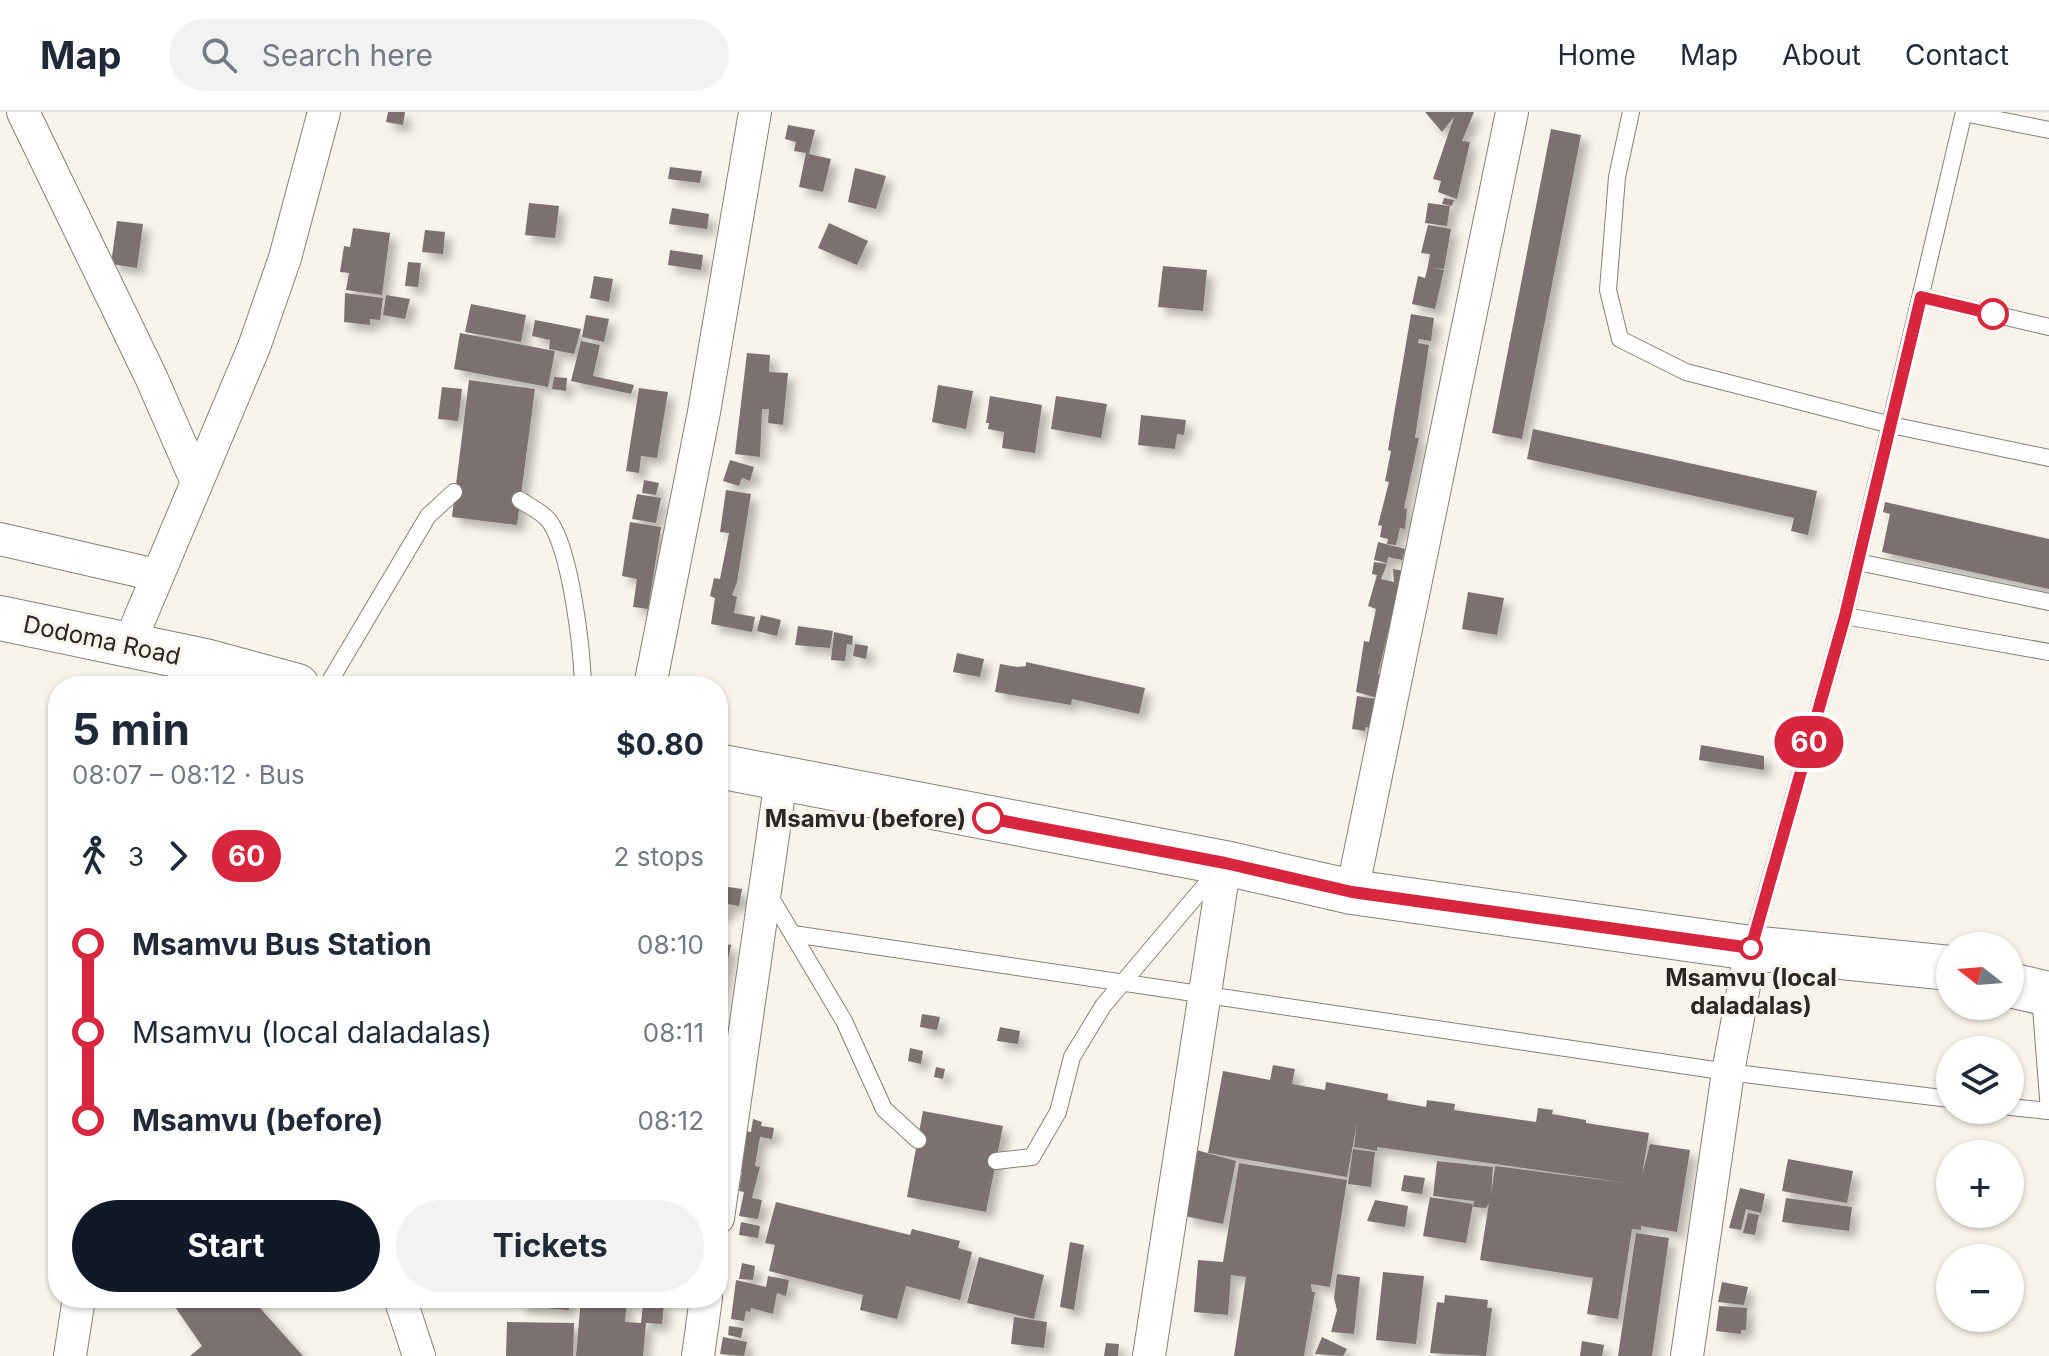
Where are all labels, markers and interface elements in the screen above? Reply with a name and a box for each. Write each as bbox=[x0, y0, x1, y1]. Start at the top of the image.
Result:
search box bbox=[169, 19, 729, 91]
text: Map bbox=[40, 32, 121, 78]
icon: search bbox=[197, 33, 241, 77]
text: Search here bbox=[261, 37, 433, 73]
text: Home bbox=[1557, 38, 1636, 72]
text: Map bbox=[1680, 38, 1738, 72]
text: About bbox=[1782, 38, 1861, 72]
text: Contact bbox=[1905, 38, 2009, 72]
unlabelled marker bbox=[1978, 299, 2008, 329]
street label: Dodoma Road bbox=[21, 609, 183, 671]
text: 5 min bbox=[72, 702, 190, 756]
line badge: 60 bbox=[1773, 716, 1845, 768]
text: 60 bbox=[1790, 725, 1828, 759]
text: $0.80 bbox=[616, 726, 704, 762]
text: 08:07 – 08:12 · Bus bbox=[72, 759, 305, 790]
marker: Msamvu (before) bbox=[973, 803, 1003, 833]
place label: Msamvu (before) bbox=[765, 804, 966, 833]
icon: walk bbox=[72, 834, 116, 878]
icon: forward bbox=[156, 834, 200, 878]
text: 60 bbox=[228, 839, 265, 873]
text: 3 bbox=[128, 841, 144, 872]
text: 2 stops bbox=[614, 841, 704, 872]
text: Msamvu Bus Station bbox=[132, 926, 432, 962]
text: 08:10 bbox=[637, 929, 704, 960]
north arrow bbox=[1936, 932, 2024, 1020]
map controls bbox=[1936, 932, 2024, 1332]
marker: Msamvu (local daladalas) bbox=[1740, 937, 1762, 959]
place label: Msamvu (local daladalas) bbox=[1665, 963, 1837, 1020]
text: Msamvu (local daladalas) bbox=[132, 1014, 492, 1050]
text: 08:11 bbox=[643, 1017, 704, 1048]
button: layers bbox=[1936, 1036, 2024, 1124]
text: Msamvu (before) bbox=[132, 1102, 383, 1138]
text: 08:12 bbox=[638, 1105, 704, 1136]
button: + bbox=[1936, 1140, 2024, 1228]
button: Start bbox=[72, 1200, 380, 1292]
button: Tickets bbox=[396, 1200, 704, 1292]
button: − bbox=[1936, 1244, 2024, 1332]

